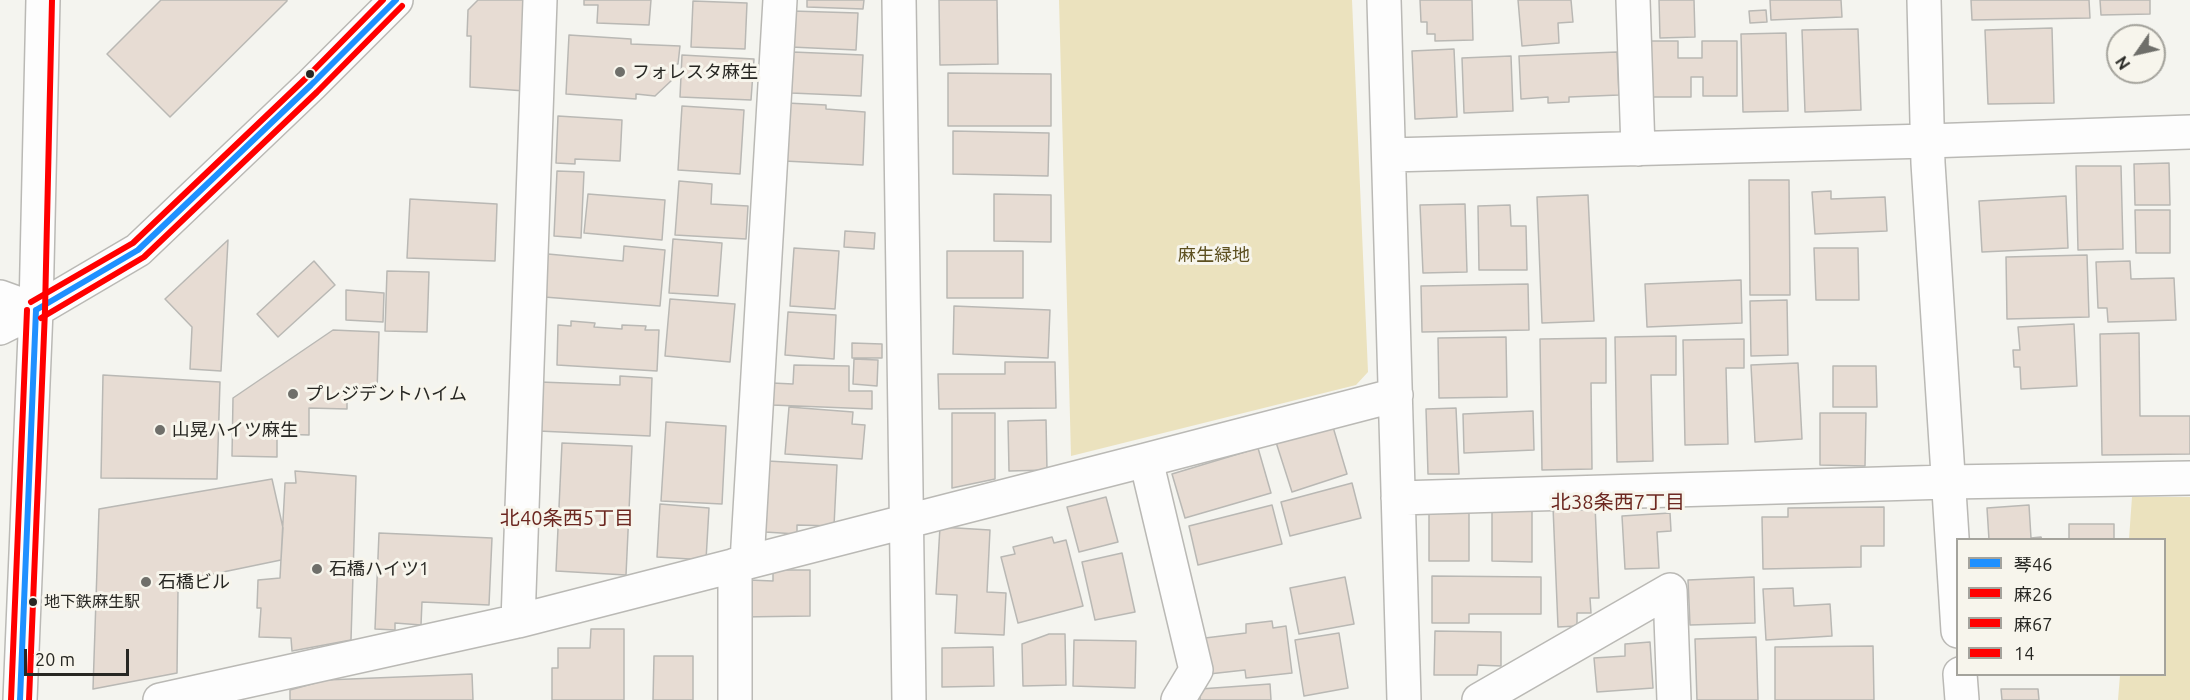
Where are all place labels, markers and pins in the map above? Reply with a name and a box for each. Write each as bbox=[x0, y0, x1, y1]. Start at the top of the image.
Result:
place label: フォレスタ麻生 bbox=[632, 61, 758, 83]
marker: フォレスタ麻生 bbox=[613, 65, 627, 79]
unlabelled marker bbox=[304, 68, 316, 80]
place label: プレジデントハイム bbox=[305, 383, 467, 405]
marker: プレジデントハイム bbox=[286, 387, 300, 401]
place label: 山晃ハイツ麻生 bbox=[172, 419, 298, 441]
marker: 山晃ハイツ麻生 bbox=[153, 423, 167, 437]
place label: 石橋ハイツ1 bbox=[329, 558, 429, 580]
marker: 石橋ハイツ1 bbox=[310, 562, 324, 576]
place label: 石橋ビル bbox=[158, 571, 230, 593]
marker: 石橋ビル bbox=[139, 575, 153, 589]
place label: 地下鉄麻生駅 bbox=[44, 592, 140, 612]
marker: 地下鉄麻生駅 bbox=[27, 596, 39, 608]

